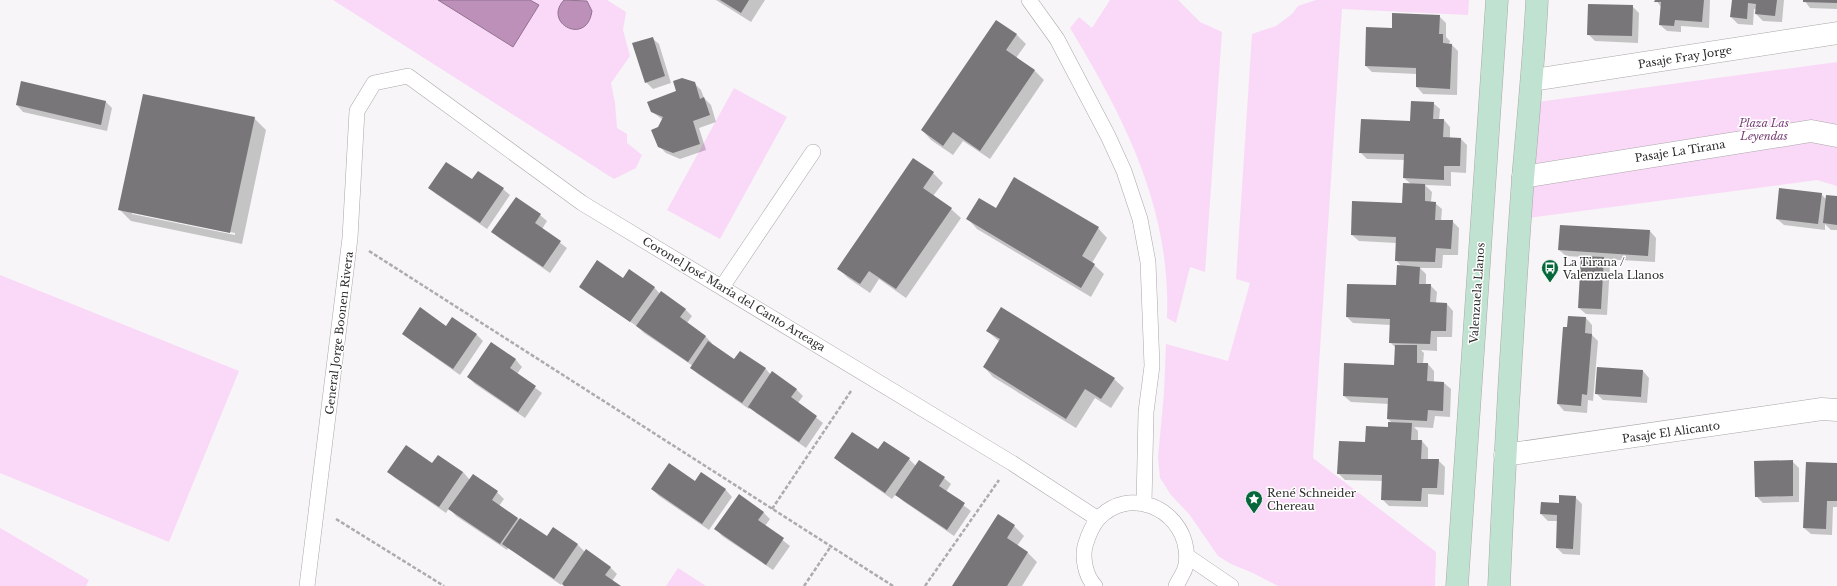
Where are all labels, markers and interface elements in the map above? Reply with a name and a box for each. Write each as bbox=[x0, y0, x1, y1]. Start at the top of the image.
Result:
street label: Pasaje Fray Jorge bbox=[1637, 43, 1733, 71]
park label: Plaza Las Leyendas bbox=[1738, 116, 1789, 143]
street label: Pasaje La Tirana bbox=[1634, 137, 1727, 165]
street label: Coronel José María del Canto Arteaga bbox=[640, 234, 829, 355]
street label: Valenzuela Llanos bbox=[1466, 242, 1488, 345]
street label: General Jorge Boonen Rivera bbox=[322, 250, 356, 415]
place label: La Tirana / Valenzuela Llanos bbox=[1562, 255, 1664, 282]
bus stop icon: La Tirana / Valenzuela Llanos bbox=[1540, 258, 1560, 283]
street label: Pasaje El Alicanto bbox=[1621, 418, 1721, 446]
place label: René Schneider Chereau bbox=[1267, 486, 1357, 513]
place icon: René Schneider Chereau bbox=[1244, 489, 1264, 514]

